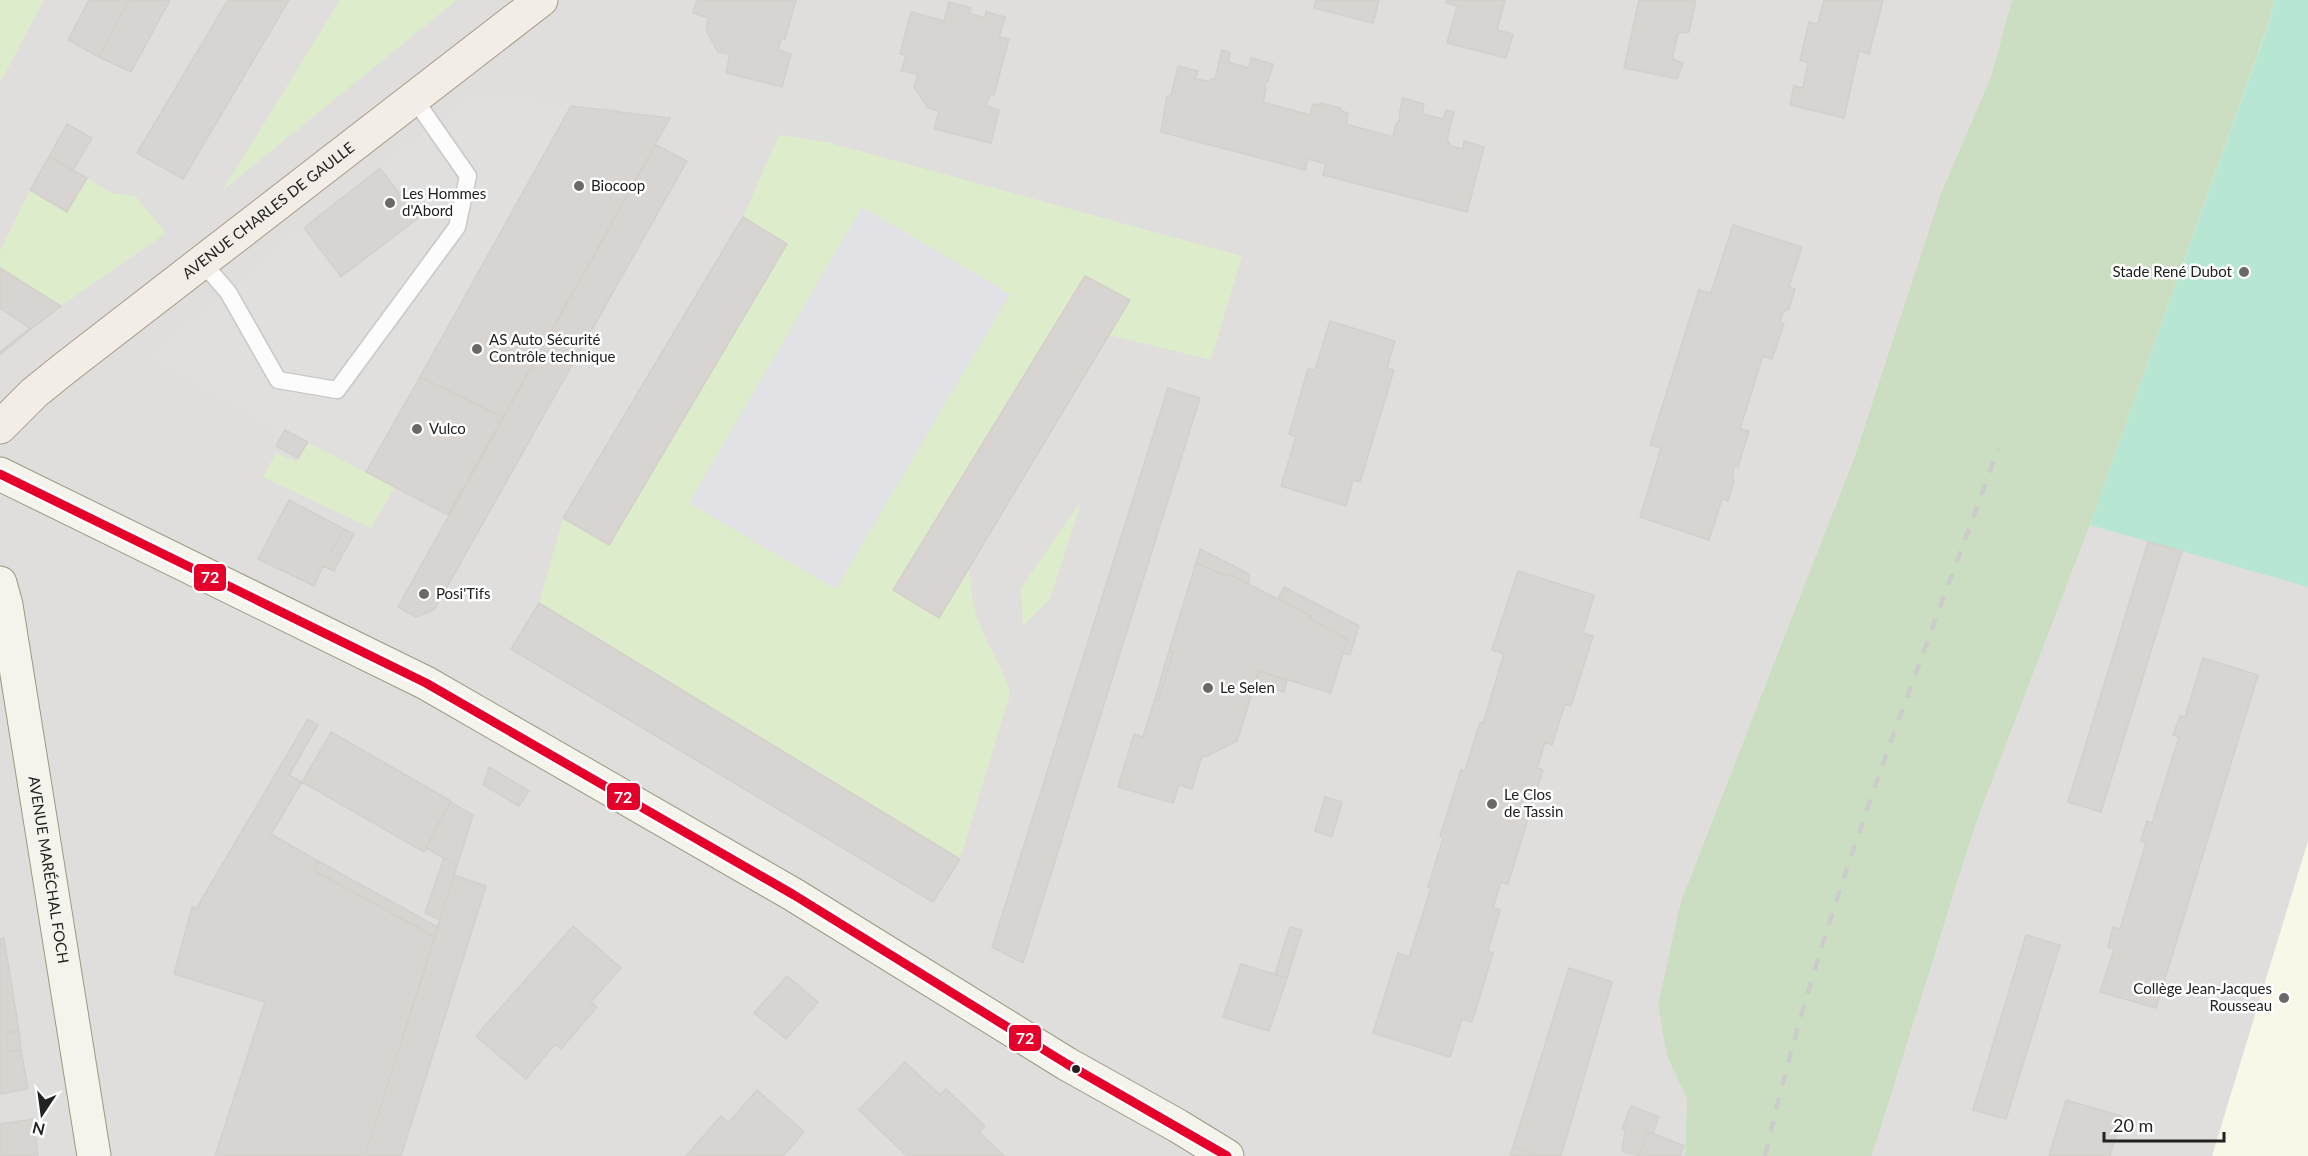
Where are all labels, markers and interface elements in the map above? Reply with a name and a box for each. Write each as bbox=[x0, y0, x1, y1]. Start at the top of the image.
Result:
street label: AVENUE CHARLES DE GAULLE bbox=[178, 138, 357, 282]
place label: Biocoop bbox=[591, 176, 645, 194]
marker: Biocoop bbox=[572, 179, 586, 193]
place label: Les Hommes d'Abord bbox=[402, 184, 486, 219]
marker: Les Hommes d'Abord bbox=[383, 196, 397, 210]
place label: Stade René Dubot bbox=[2112, 262, 2233, 280]
marker: Stade René Dubot bbox=[2237, 265, 2251, 279]
place label: AS Auto Sécurité Contrôle technique bbox=[489, 330, 615, 365]
marker: AS Auto Sécurité Contrôle technique bbox=[470, 342, 484, 356]
place label: Vulco bbox=[429, 419, 466, 437]
marker: Vulco bbox=[410, 422, 424, 436]
line badge: 72 bbox=[193, 563, 227, 592]
text: 72 bbox=[201, 567, 219, 586]
place label: Posi'Tifs bbox=[436, 584, 490, 602]
marker: Posi'Tifs bbox=[417, 587, 431, 601]
place label: Le Selen bbox=[1220, 678, 1275, 696]
marker: Le Selen bbox=[1201, 681, 1215, 695]
street label: AVENUE MARÉCHAL FOCH bbox=[25, 775, 73, 965]
line badge: 72 bbox=[606, 782, 641, 811]
place label: Le Clos de Tassin bbox=[1504, 785, 1563, 820]
text: 72 bbox=[614, 787, 632, 806]
marker: Le Clos de Tassin bbox=[1485, 797, 1499, 811]
place label: Collège Jean-Jacques Rousseau bbox=[2133, 979, 2272, 1014]
marker: Collège Jean-Jacques Rousseau bbox=[2277, 991, 2291, 1005]
line badge: 72 bbox=[1008, 1024, 1042, 1052]
text: 72 bbox=[1016, 1028, 1034, 1047]
unlabelled marker bbox=[1070, 1063, 1082, 1075]
north arrow bbox=[12, 1084, 72, 1144]
scale bar bbox=[2104, 1105, 2224, 1143]
text: 20 m bbox=[2113, 1114, 2153, 1136]
text: N bbox=[30, 1118, 47, 1140]

